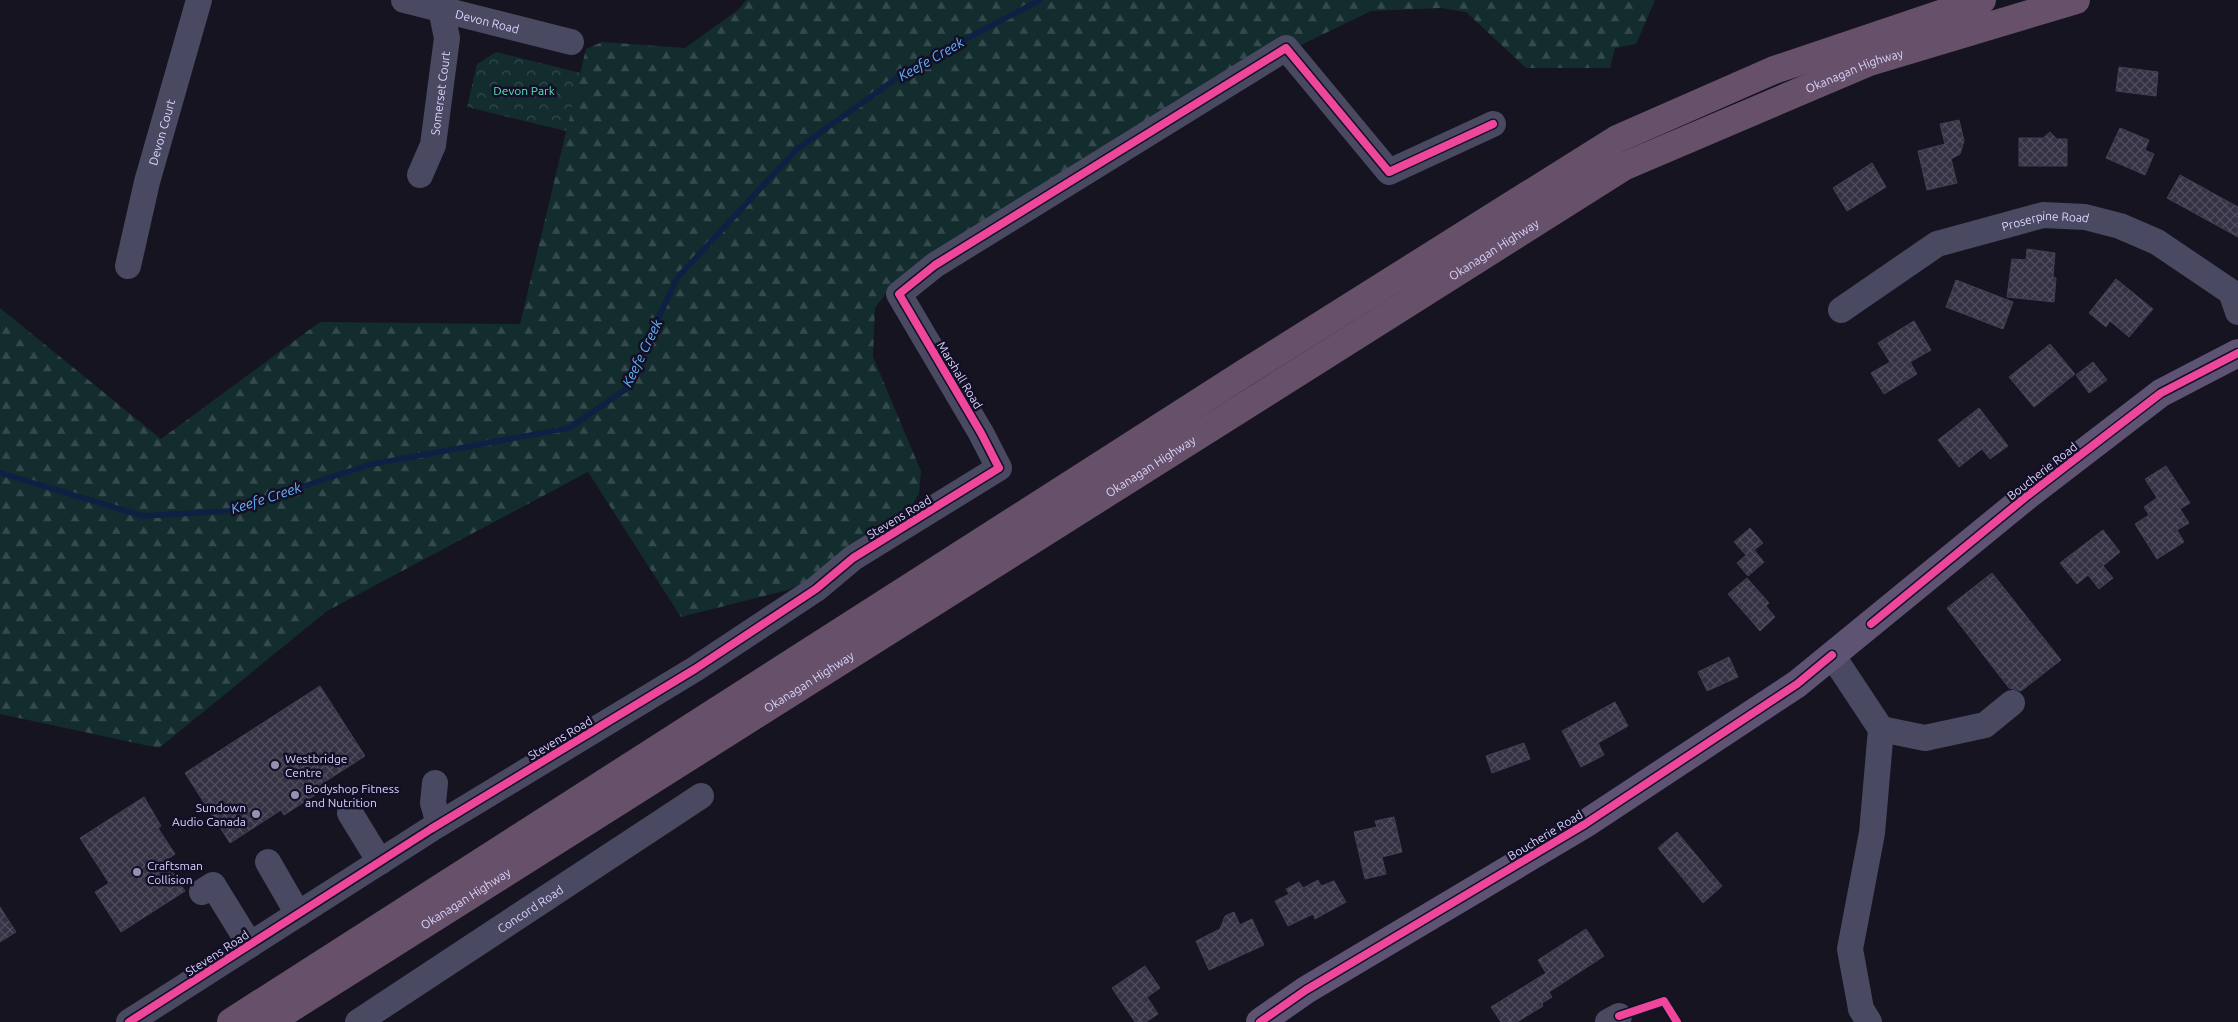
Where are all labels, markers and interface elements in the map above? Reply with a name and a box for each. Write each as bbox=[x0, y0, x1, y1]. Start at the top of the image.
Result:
street label: Devon Road bbox=[454, 7, 521, 35]
water label: Keefe Creek bbox=[895, 33, 967, 84]
street label: Okanagan Highway bbox=[1803, 46, 1905, 95]
street label: Somerset Court bbox=[428, 50, 452, 136]
park label: Devon Park bbox=[493, 84, 555, 97]
street label: Devon Court bbox=[146, 97, 177, 167]
street label: Proserpine Road bbox=[2000, 208, 2091, 233]
street label: Okanagan Highway bbox=[1446, 216, 1541, 282]
water label: Keefe Creek bbox=[619, 316, 666, 389]
street label: Marshall Road bbox=[935, 339, 985, 411]
street label: Okanagan Highway bbox=[1103, 433, 1198, 499]
street label: Boucherie Road bbox=[2004, 440, 2080, 502]
water label: Keefe Creek bbox=[229, 479, 304, 517]
street label: Stevens Road bbox=[865, 493, 933, 541]
street label: Okanagan Highway bbox=[761, 648, 856, 715]
street label: Stevens Road bbox=[526, 714, 594, 762]
place label: Westbridge Centre bbox=[285, 752, 348, 779]
marker: Westbridge Centre bbox=[269, 759, 281, 771]
place label: Bodyshop Fitness and Nutrition bbox=[305, 782, 399, 809]
marker: Bodyshop Fitness and Nutrition bbox=[289, 789, 301, 801]
place label: Sundown Audio Canada bbox=[172, 801, 246, 828]
marker: Sundown Audio Canada bbox=[250, 808, 262, 820]
street label: Boucherie Road bbox=[1505, 808, 1585, 862]
place label: Craftsman Collision bbox=[147, 859, 203, 886]
street label: Okanagan Highway bbox=[418, 865, 513, 931]
marker: Craftsman Collision bbox=[131, 866, 143, 878]
street label: Concord Road bbox=[495, 882, 565, 935]
street label: Stevens Road bbox=[183, 928, 251, 978]

